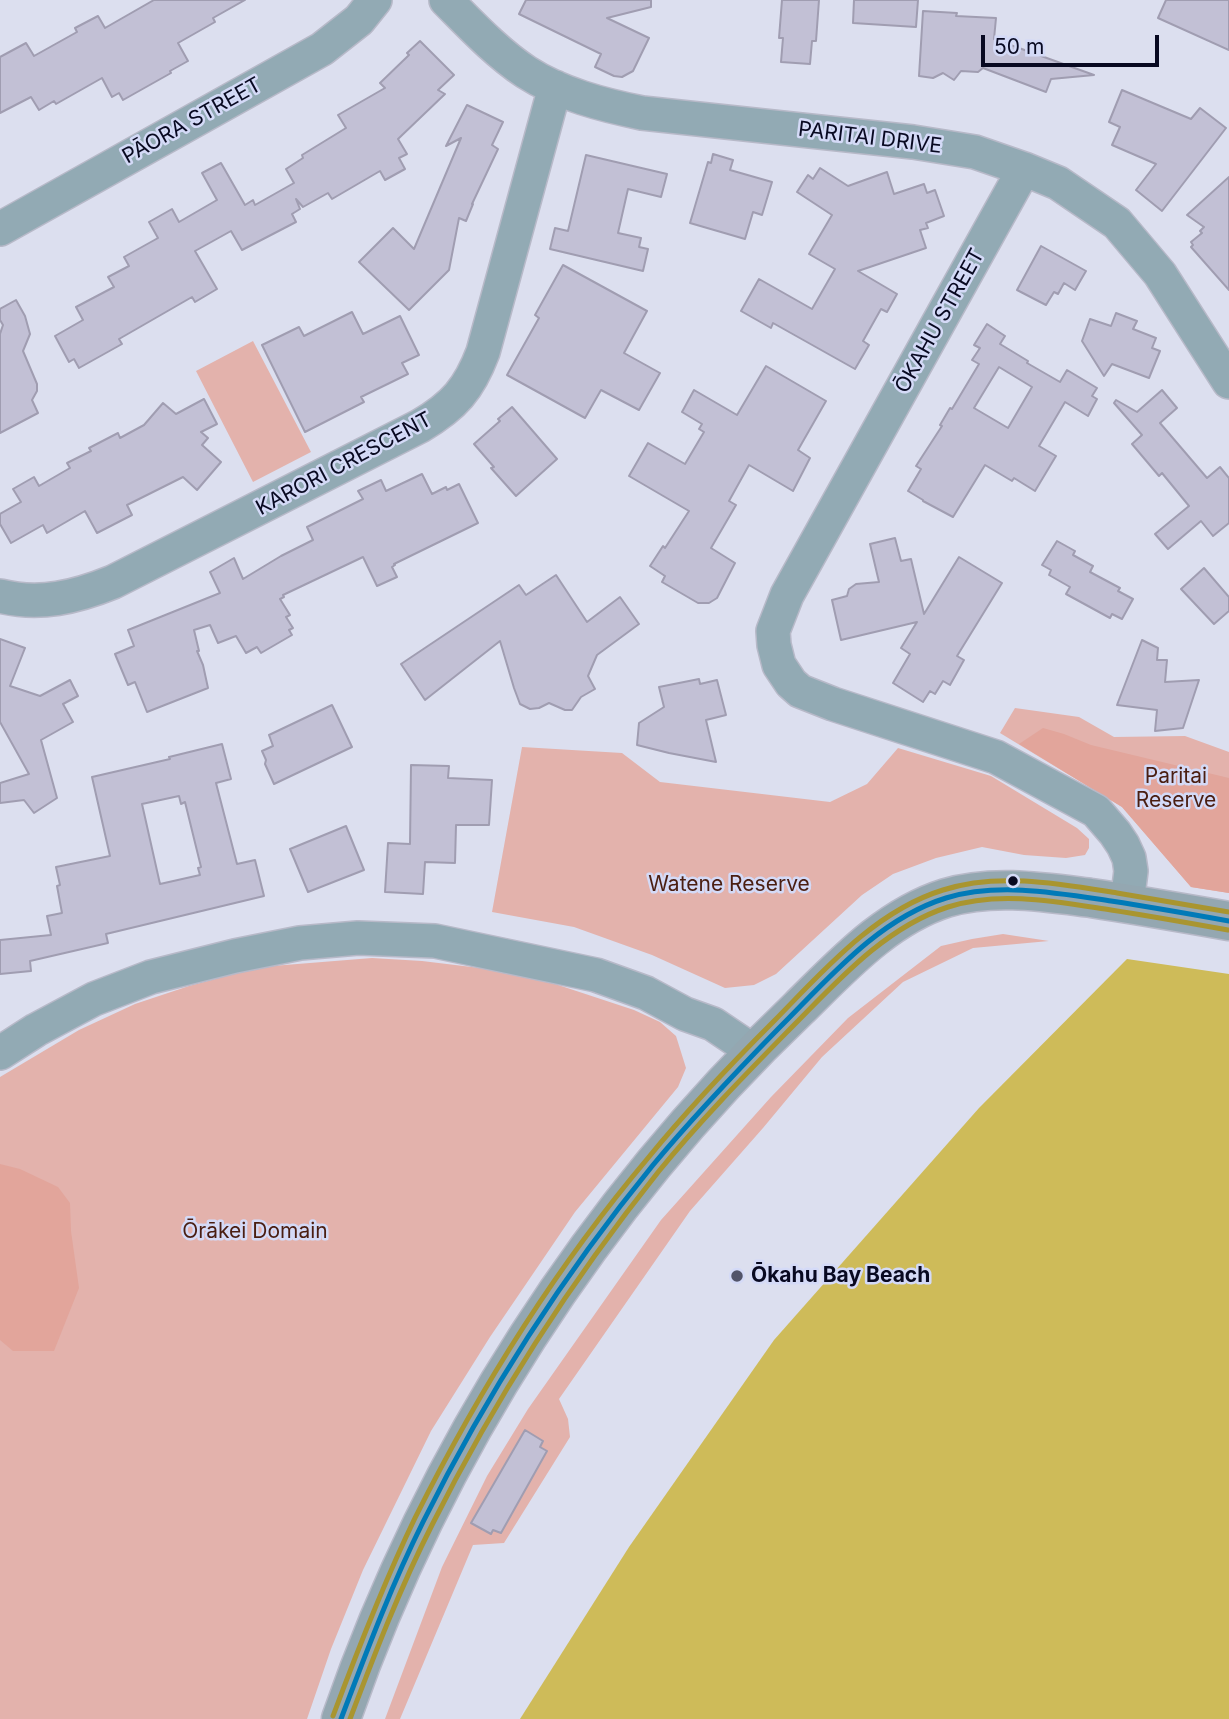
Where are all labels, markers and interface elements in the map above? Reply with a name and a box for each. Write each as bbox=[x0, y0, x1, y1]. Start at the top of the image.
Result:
scale bar bbox=[984, 21, 1162, 65]
text: 50 m bbox=[994, 34, 1044, 59]
street label: PĀORA STREET bbox=[118, 72, 266, 170]
street label: PARITAI DRIVE bbox=[797, 117, 943, 159]
street label: ŌKAHU STREET bbox=[890, 244, 990, 398]
street label: KARORI CRESCENT bbox=[252, 407, 436, 521]
park label: Paritai Reserve bbox=[1136, 764, 1216, 814]
park label: Watene Reserve bbox=[648, 872, 810, 898]
unlabelled marker bbox=[1006, 874, 1020, 888]
park label: Ōrākei Domain bbox=[182, 1219, 328, 1245]
place label: Ōkahu Bay Beach bbox=[751, 1263, 930, 1289]
marker: Ōkahu Bay Beach bbox=[729, 1268, 745, 1284]

